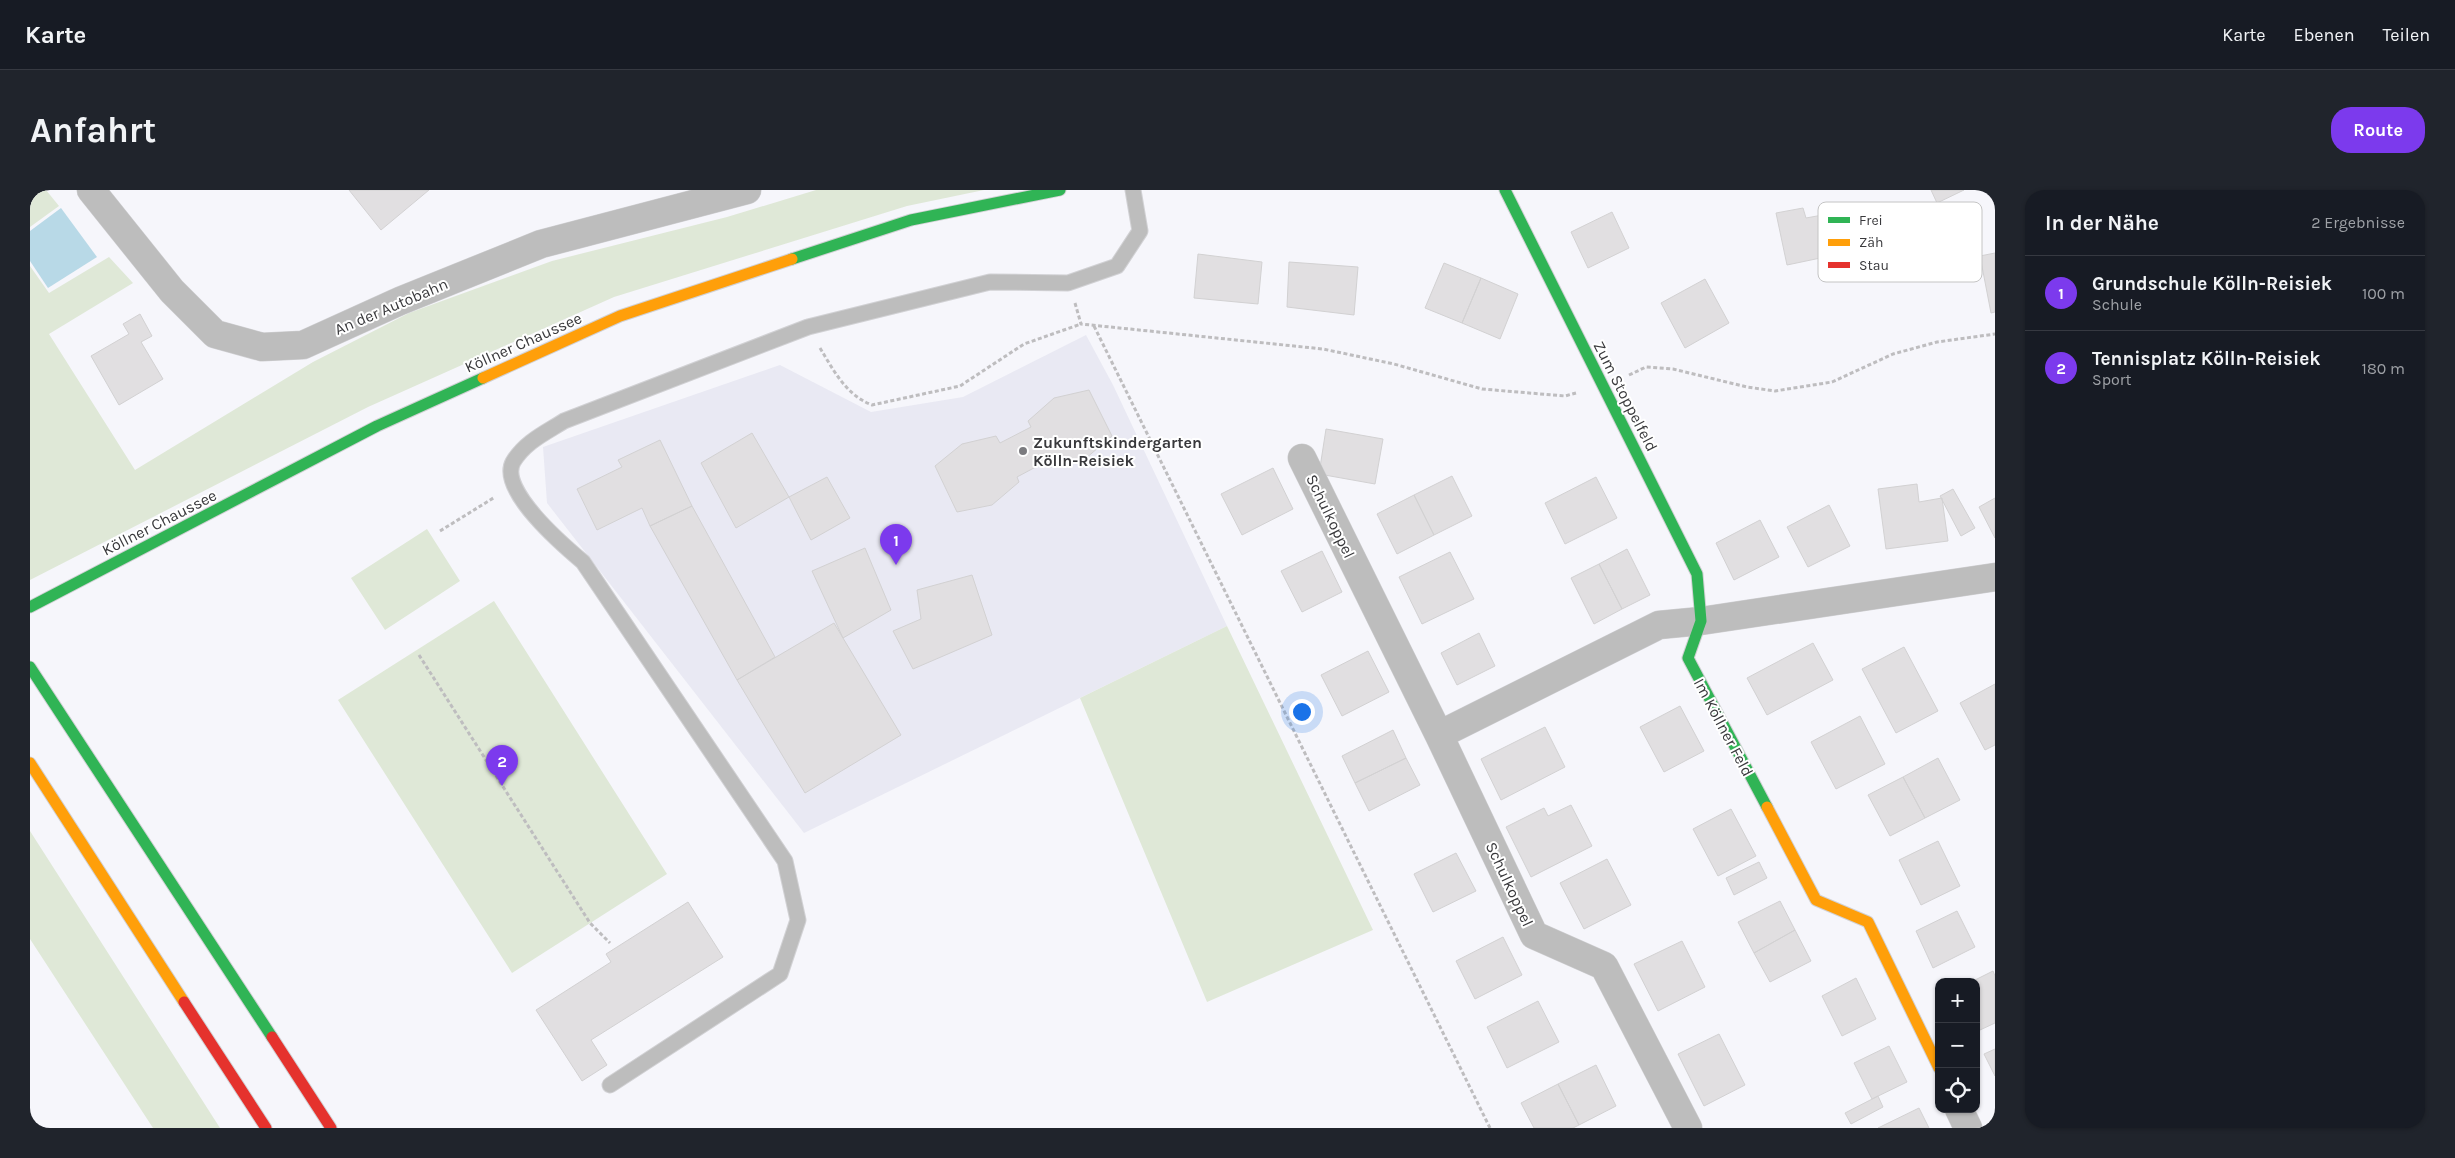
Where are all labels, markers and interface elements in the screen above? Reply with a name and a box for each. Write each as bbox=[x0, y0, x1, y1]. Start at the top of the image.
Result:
text: Karte bbox=[25, 21, 86, 49]
text: Karte bbox=[2222, 24, 2266, 46]
text: Ebenen bbox=[2294, 24, 2355, 46]
text: Teilen bbox=[2383, 24, 2430, 46]
button: Route bbox=[2331, 107, 2425, 153]
text: Anfahrt bbox=[30, 110, 156, 151]
legend bbox=[1818, 202, 1982, 282]
text: In der Nähe bbox=[2045, 211, 2159, 235]
text: Frei bbox=[1859, 212, 1883, 229]
text: 2 Ergebnisse bbox=[2311, 213, 2405, 232]
text: Zäh bbox=[1859, 234, 1883, 251]
text: Stau bbox=[1859, 257, 1889, 274]
text: Grundschule Kölln-Reisiek bbox=[2092, 273, 2332, 295]
street label: An der Autobahn bbox=[332, 274, 451, 339]
text: 1 bbox=[2058, 284, 2064, 303]
text: 100 m bbox=[2362, 284, 2405, 303]
text: Schule bbox=[2092, 295, 2142, 314]
street label: Köllner Chaussee bbox=[462, 308, 585, 377]
street label: Zum Stoppelfeld bbox=[1590, 338, 1662, 455]
text: Tennisplatz Kölln-Reisiek bbox=[2092, 348, 2321, 370]
text: 2 bbox=[2056, 359, 2066, 378]
text: 180 m bbox=[2362, 359, 2405, 378]
text: Sport bbox=[2092, 370, 2132, 389]
place label: Zukunftskindergarten Kölln-Reisiek bbox=[1033, 433, 1202, 470]
marker: Zukunftskindergarten Kölln-Reisiek bbox=[1017, 445, 1029, 457]
street label: Schulkoppel bbox=[1302, 471, 1359, 561]
street label: Köllner Chaussee bbox=[99, 485, 220, 560]
pin: 1 bbox=[880, 524, 912, 565]
street label: Im Köllner Feld bbox=[1690, 675, 1757, 779]
your location bbox=[1289, 699, 1315, 725]
pin: 2 bbox=[486, 745, 518, 786]
street label: Schulkoppel bbox=[1482, 839, 1537, 929]
map controls bbox=[1935, 978, 1980, 1113]
button: + bbox=[1935, 978, 1980, 1023]
button: − bbox=[1935, 1023, 1980, 1068]
button: locate bbox=[1935, 1068, 1980, 1113]

